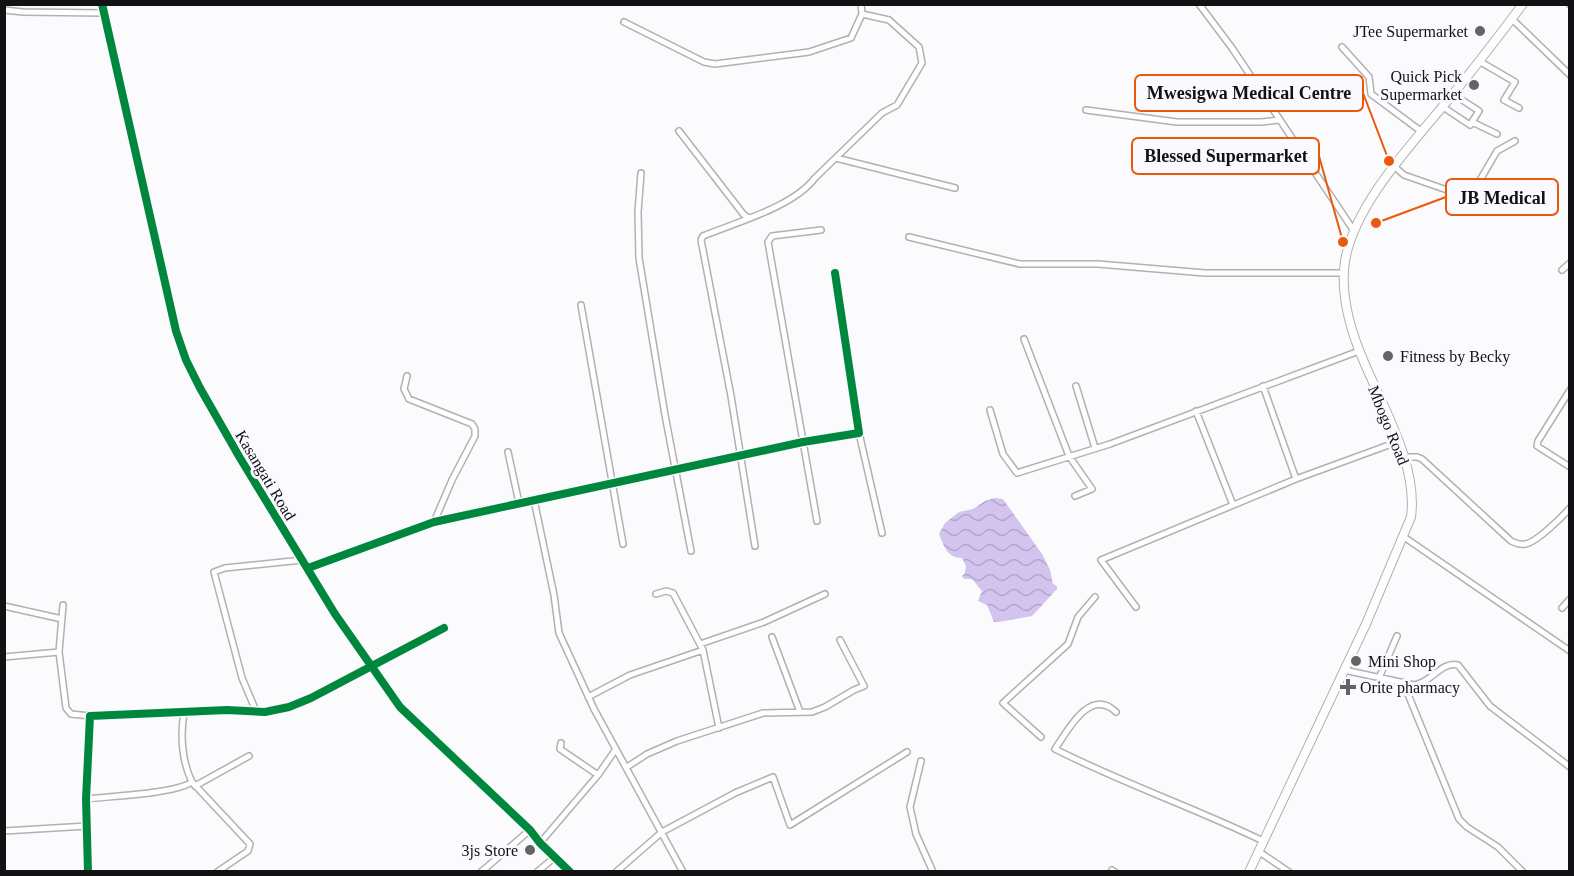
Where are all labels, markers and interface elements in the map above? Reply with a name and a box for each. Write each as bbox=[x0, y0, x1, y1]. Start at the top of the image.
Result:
place label: JTee Supermarket bbox=[1353, 23, 1469, 41]
marker: JTee Supermarket bbox=[1473, 24, 1487, 38]
place label: Quick Pick Supermarket bbox=[1380, 68, 1463, 104]
callout: Mwesigwa Medical Centre bbox=[1135, 75, 1363, 111]
marker: Quick Pick Supermarket bbox=[1467, 78, 1481, 92]
text: Mwesigwa Medical Centre bbox=[1147, 83, 1351, 103]
callout: Blessed Supermarket bbox=[1132, 138, 1319, 174]
text: Blessed Supermarket bbox=[1144, 146, 1308, 166]
callout: JB Medical bbox=[1446, 179, 1558, 215]
text: JB Medical bbox=[1458, 188, 1546, 208]
place label: Fitness by Becky bbox=[1400, 348, 1510, 366]
marker: Fitness by Becky bbox=[1381, 349, 1395, 363]
street label: Mbogo Road bbox=[1364, 383, 1412, 468]
street label: Kasangati Road bbox=[231, 427, 299, 524]
place label: Mini Shop bbox=[1368, 653, 1436, 671]
marker: Mini Shop bbox=[1349, 654, 1363, 668]
place label: Orite pharmacy bbox=[1360, 679, 1460, 697]
marker: Orite pharmacy bbox=[1341, 680, 1355, 694]
place label: 3js Store bbox=[462, 842, 518, 860]
marker: 3js Store bbox=[523, 843, 537, 857]

